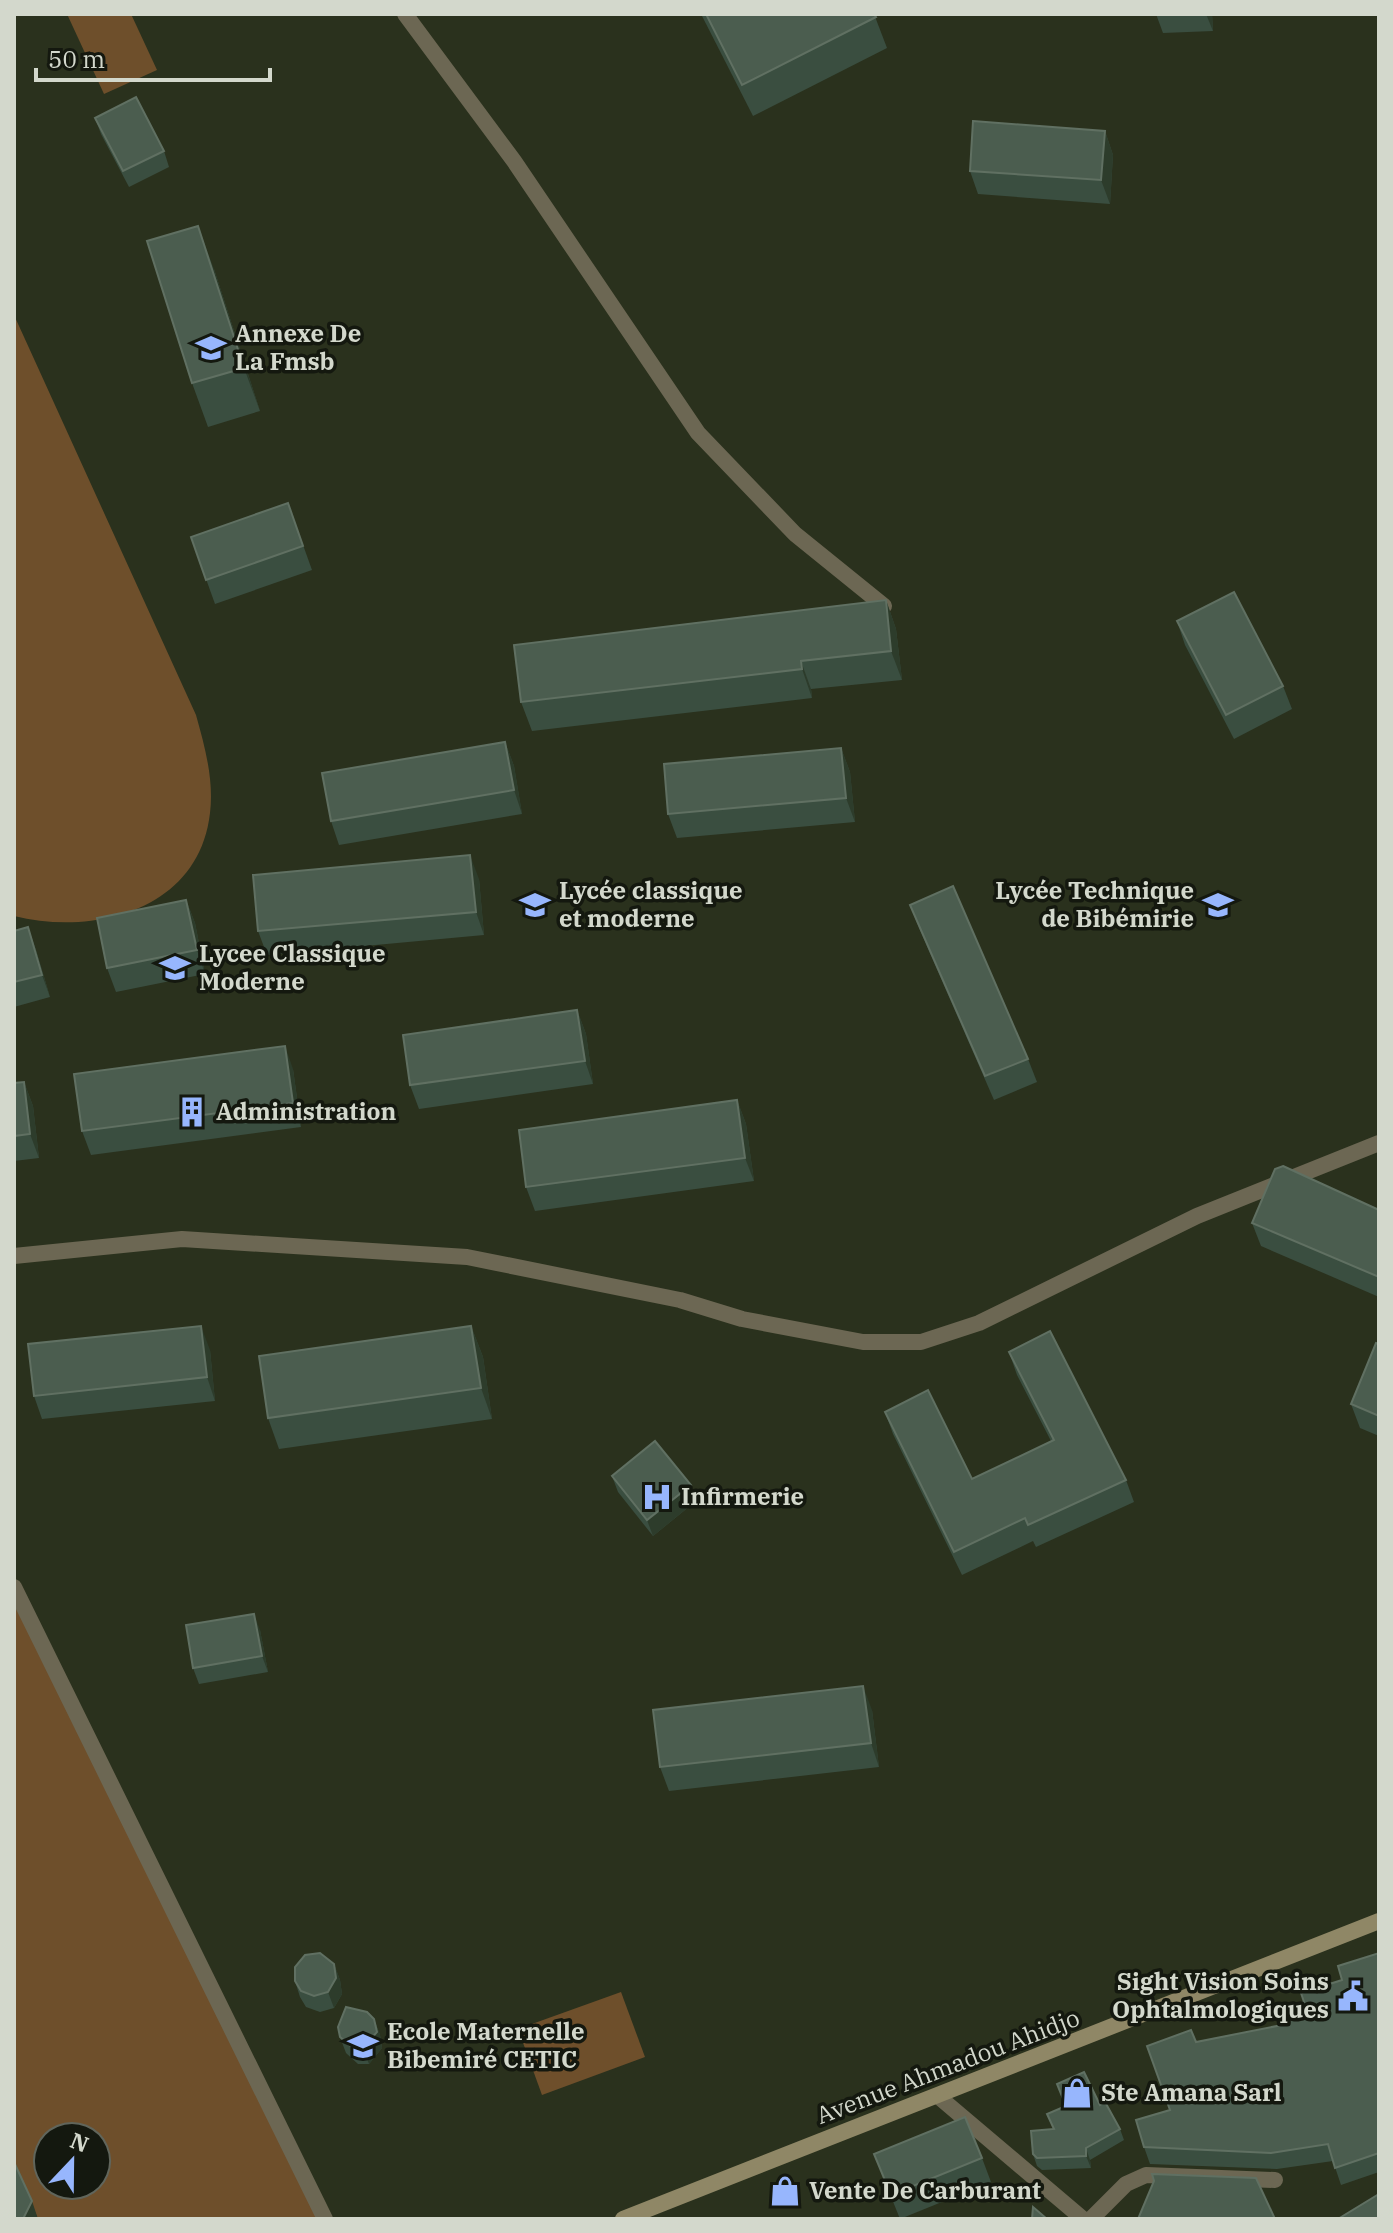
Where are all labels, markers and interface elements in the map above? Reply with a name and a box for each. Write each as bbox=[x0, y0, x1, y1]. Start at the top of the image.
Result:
scale bar bbox=[36, 32, 270, 82]
text: 50 m bbox=[48, 43, 105, 75]
place label: Annexe De La Fmsb bbox=[235, 317, 361, 377]
school or university icon: Annexe De La Fmsb bbox=[194, 331, 228, 365]
place label: Lycée classique et moderne bbox=[559, 874, 743, 934]
place label: Lycée Technique de Bibémirie bbox=[995, 874, 1194, 934]
school or university icon: Lycée classique et moderne bbox=[518, 888, 552, 922]
school or university icon: Lycée Technique de Bibémirie bbox=[1201, 888, 1235, 922]
place label: Lycee Classique Moderne bbox=[199, 937, 386, 997]
school or university icon: Lycee Classique Moderne bbox=[158, 951, 192, 985]
building icon: Administration bbox=[175, 1095, 209, 1129]
place label: Administration bbox=[216, 1095, 397, 1127]
hospital icon: Infirmerie bbox=[640, 1480, 674, 1514]
place label: Infirmerie bbox=[681, 1480, 804, 1512]
place label: Sight Vision Soins Ophtalmologiques bbox=[1112, 1965, 1329, 2025]
public building icon: Sight Vision Soins Ophtalmologiques bbox=[1336, 1979, 1370, 2013]
street label: Avenue Ahmadou Ahidjo bbox=[811, 2001, 1084, 2131]
place label: Ecole Maternelle Bibemiré CETIC bbox=[387, 2015, 585, 2075]
school or university icon: Ecole Maternelle Bibemiré CETIC bbox=[346, 2029, 380, 2063]
shop icon: Ste Amana Sarl bbox=[1060, 2076, 1094, 2110]
place label: Ste Amana Sarl bbox=[1101, 2076, 1282, 2108]
north arrow bbox=[32, 2121, 112, 2201]
text: N bbox=[66, 2125, 93, 2159]
shop icon: Vente De Carburant bbox=[768, 2174, 802, 2208]
place label: Vente De Carburant bbox=[809, 2174, 1041, 2206]

